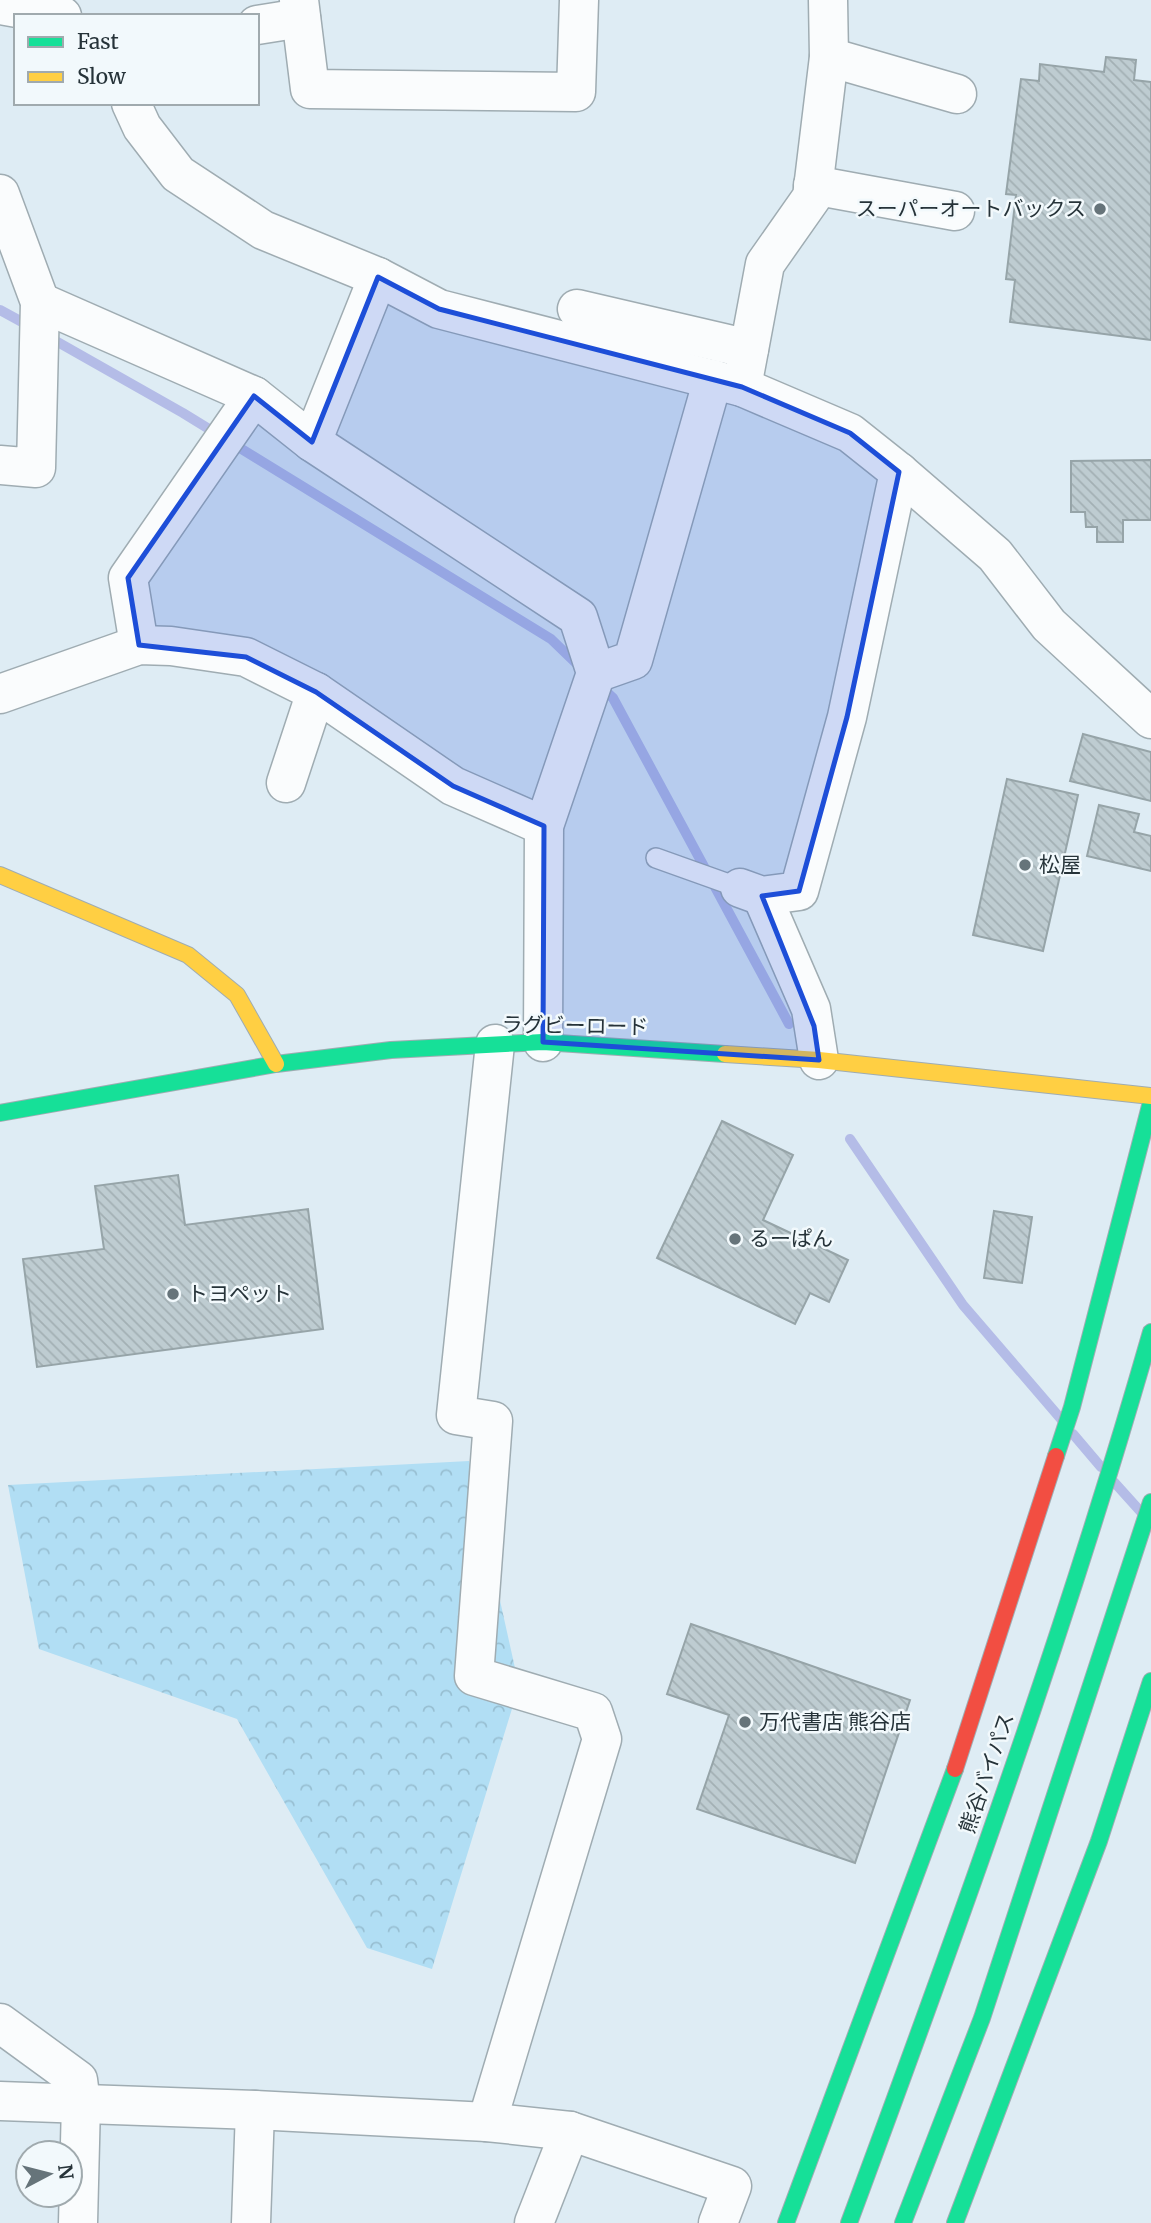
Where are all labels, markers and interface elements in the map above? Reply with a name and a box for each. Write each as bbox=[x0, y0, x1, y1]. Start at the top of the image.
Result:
legend bbox=[14, 14, 259, 105]
text: Fast bbox=[77, 28, 119, 55]
text: Slow bbox=[77, 63, 126, 90]
place label: スーパーオートバックス bbox=[856, 195, 1086, 222]
marker: スーパーオートバックス bbox=[1092, 201, 1108, 217]
place label: 松屋 bbox=[1039, 851, 1081, 878]
marker: 松屋 bbox=[1017, 857, 1033, 873]
street label: ラグビーロード bbox=[501, 1011, 649, 1040]
place label: るーぱん bbox=[749, 1225, 833, 1252]
marker: るーぱん bbox=[727, 1231, 743, 1247]
place label: トヨペット bbox=[187, 1280, 292, 1307]
marker: トヨペット bbox=[165, 1286, 181, 1302]
place label: 万代書店 熊谷店 bbox=[759, 1708, 911, 1735]
street label: 熊谷バイパス bbox=[953, 1709, 1020, 1837]
marker: 万代書店 熊谷店 bbox=[737, 1714, 753, 1730]
north arrow bbox=[14, 2139, 84, 2209]
text: N bbox=[53, 2163, 79, 2181]

